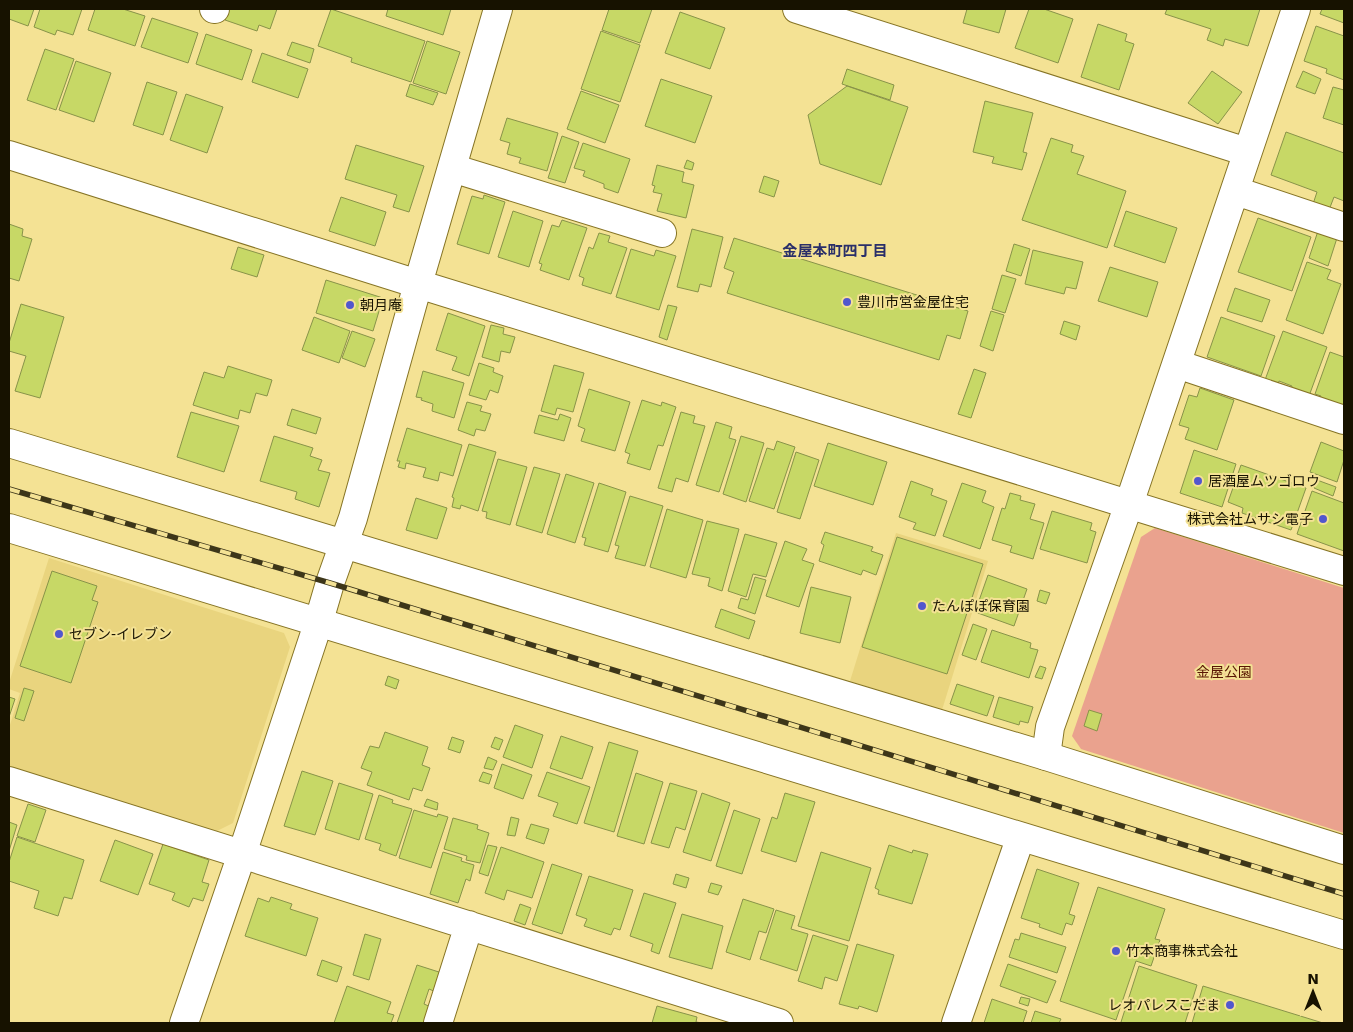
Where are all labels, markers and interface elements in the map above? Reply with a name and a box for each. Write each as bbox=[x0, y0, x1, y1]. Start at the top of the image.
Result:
district label: 金屋本町四丁目 bbox=[782, 242, 888, 260]
place label: 豊川市営金屋住宅 bbox=[857, 294, 969, 310]
marker: 豊川市営金屋住宅 bbox=[841, 296, 853, 308]
place label: 朝月庵 bbox=[360, 297, 402, 313]
marker: 朝月庵 bbox=[344, 299, 356, 311]
place label: 居酒屋ムツゴロウ bbox=[1208, 473, 1320, 489]
marker: 居酒屋ムツゴロウ bbox=[1192, 475, 1204, 487]
place label: 株式会社ムサシ電子 bbox=[1187, 511, 1313, 527]
marker: 株式会社ムサシ電子 bbox=[1317, 513, 1329, 525]
place label: たんぽぽ保育園 bbox=[932, 598, 1030, 614]
marker: たんぽぽ保育園 bbox=[916, 600, 928, 612]
place label: セブン-イレブン bbox=[69, 626, 172, 642]
marker: セブン-イレブン bbox=[53, 628, 65, 640]
park label: 金屋公園 bbox=[1196, 664, 1252, 680]
place label: 竹本商事株式会社 bbox=[1126, 943, 1238, 959]
marker: 竹本商事株式会社 bbox=[1110, 945, 1122, 957]
north arrow bbox=[1288, 967, 1338, 1017]
text: N bbox=[1307, 971, 1319, 987]
place label: レオパレスこだま bbox=[1108, 997, 1220, 1013]
marker: レオパレスこだま bbox=[1224, 999, 1236, 1011]

